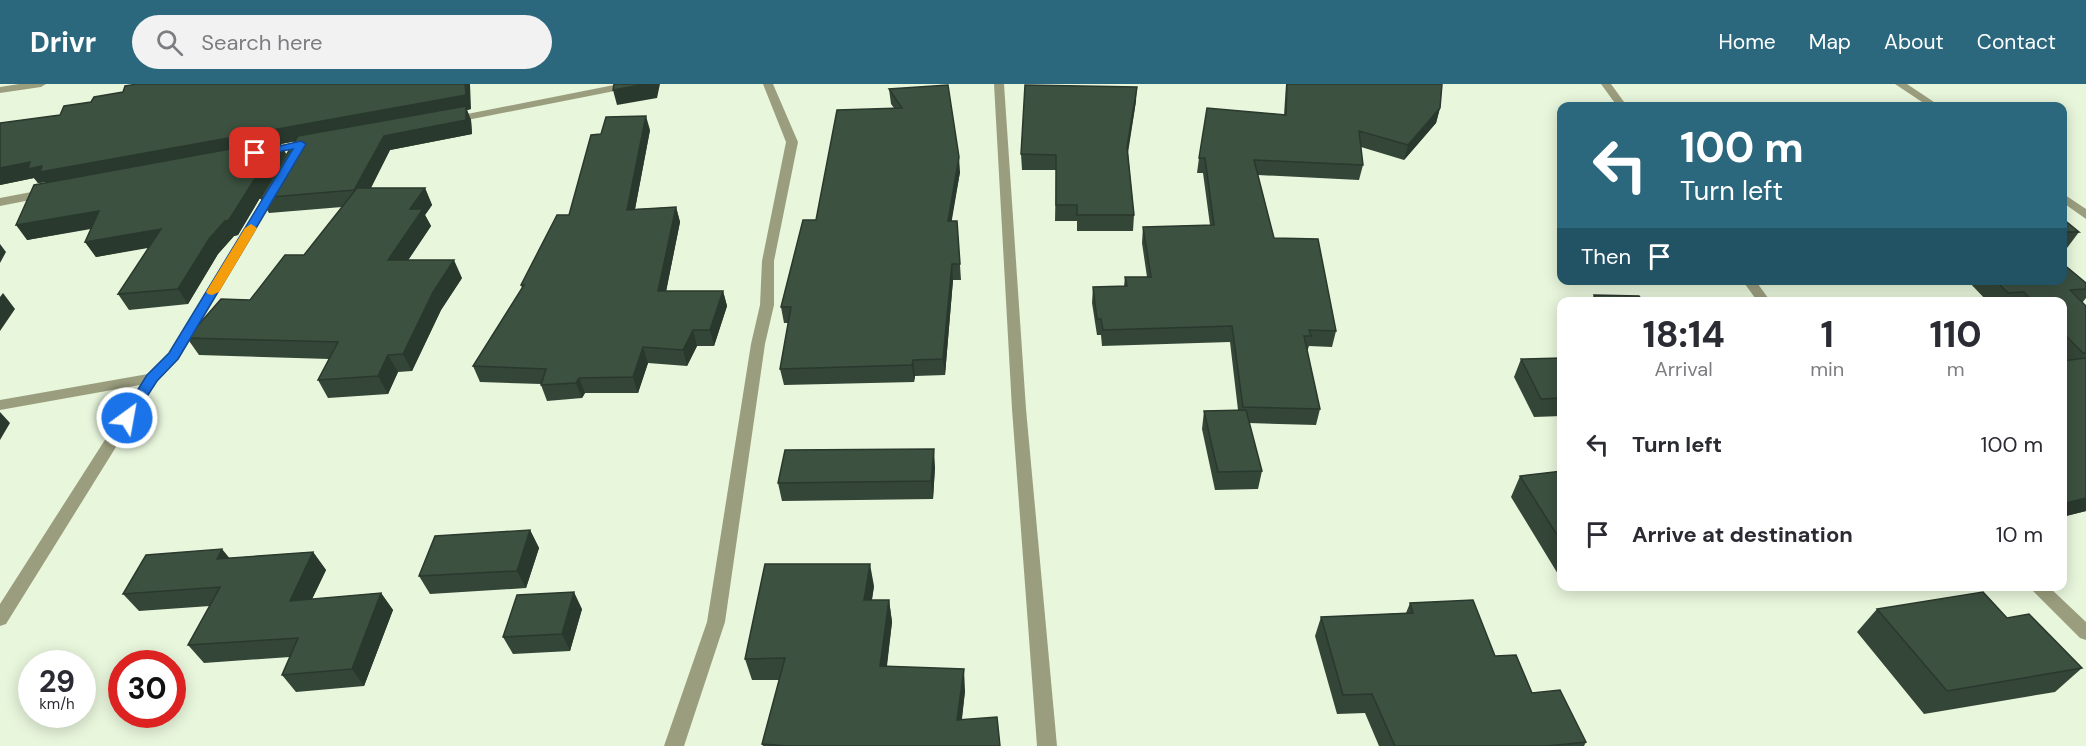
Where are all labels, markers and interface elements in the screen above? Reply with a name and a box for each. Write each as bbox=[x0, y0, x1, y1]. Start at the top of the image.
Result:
search box bbox=[132, 15, 552, 69]
text: Drivr bbox=[30, 24, 96, 61]
icon: search bbox=[153, 26, 186, 59]
text: Search here bbox=[201, 28, 323, 57]
text: Home bbox=[1718, 28, 1776, 56]
text: Map bbox=[1809, 28, 1851, 56]
text: About bbox=[1884, 28, 1944, 56]
text: Contact bbox=[1977, 28, 2056, 56]
text: 100 m bbox=[1680, 120, 1804, 175]
icon: left bbox=[1581, 126, 1659, 204]
pin bbox=[229, 127, 280, 178]
icon: arrive bbox=[238, 136, 271, 169]
text: Turn left bbox=[1680, 173, 1783, 208]
icon: arrive bbox=[1643, 240, 1676, 273]
text: Then bbox=[1581, 242, 1631, 271]
text: 18:14 bbox=[1642, 311, 1725, 358]
text: 1 bbox=[1821, 311, 1834, 358]
text: 110 bbox=[1930, 311, 1982, 358]
text: Arrival bbox=[1654, 356, 1713, 382]
text: min bbox=[1810, 356, 1844, 382]
text: m bbox=[1947, 356, 1965, 382]
position arrow bbox=[95, 386, 159, 450]
icon: left bbox=[1581, 428, 1614, 461]
text: Turn left bbox=[1632, 430, 1722, 459]
text: 100 m bbox=[1981, 430, 2043, 459]
icon: arrive bbox=[1581, 518, 1614, 551]
text: Arrive at destination bbox=[1632, 520, 1853, 549]
text: 10 m bbox=[1996, 520, 2043, 549]
speed limit sign: 30 bbox=[108, 650, 186, 728]
text: 29 bbox=[39, 662, 75, 701]
text: km/h bbox=[39, 694, 75, 714]

